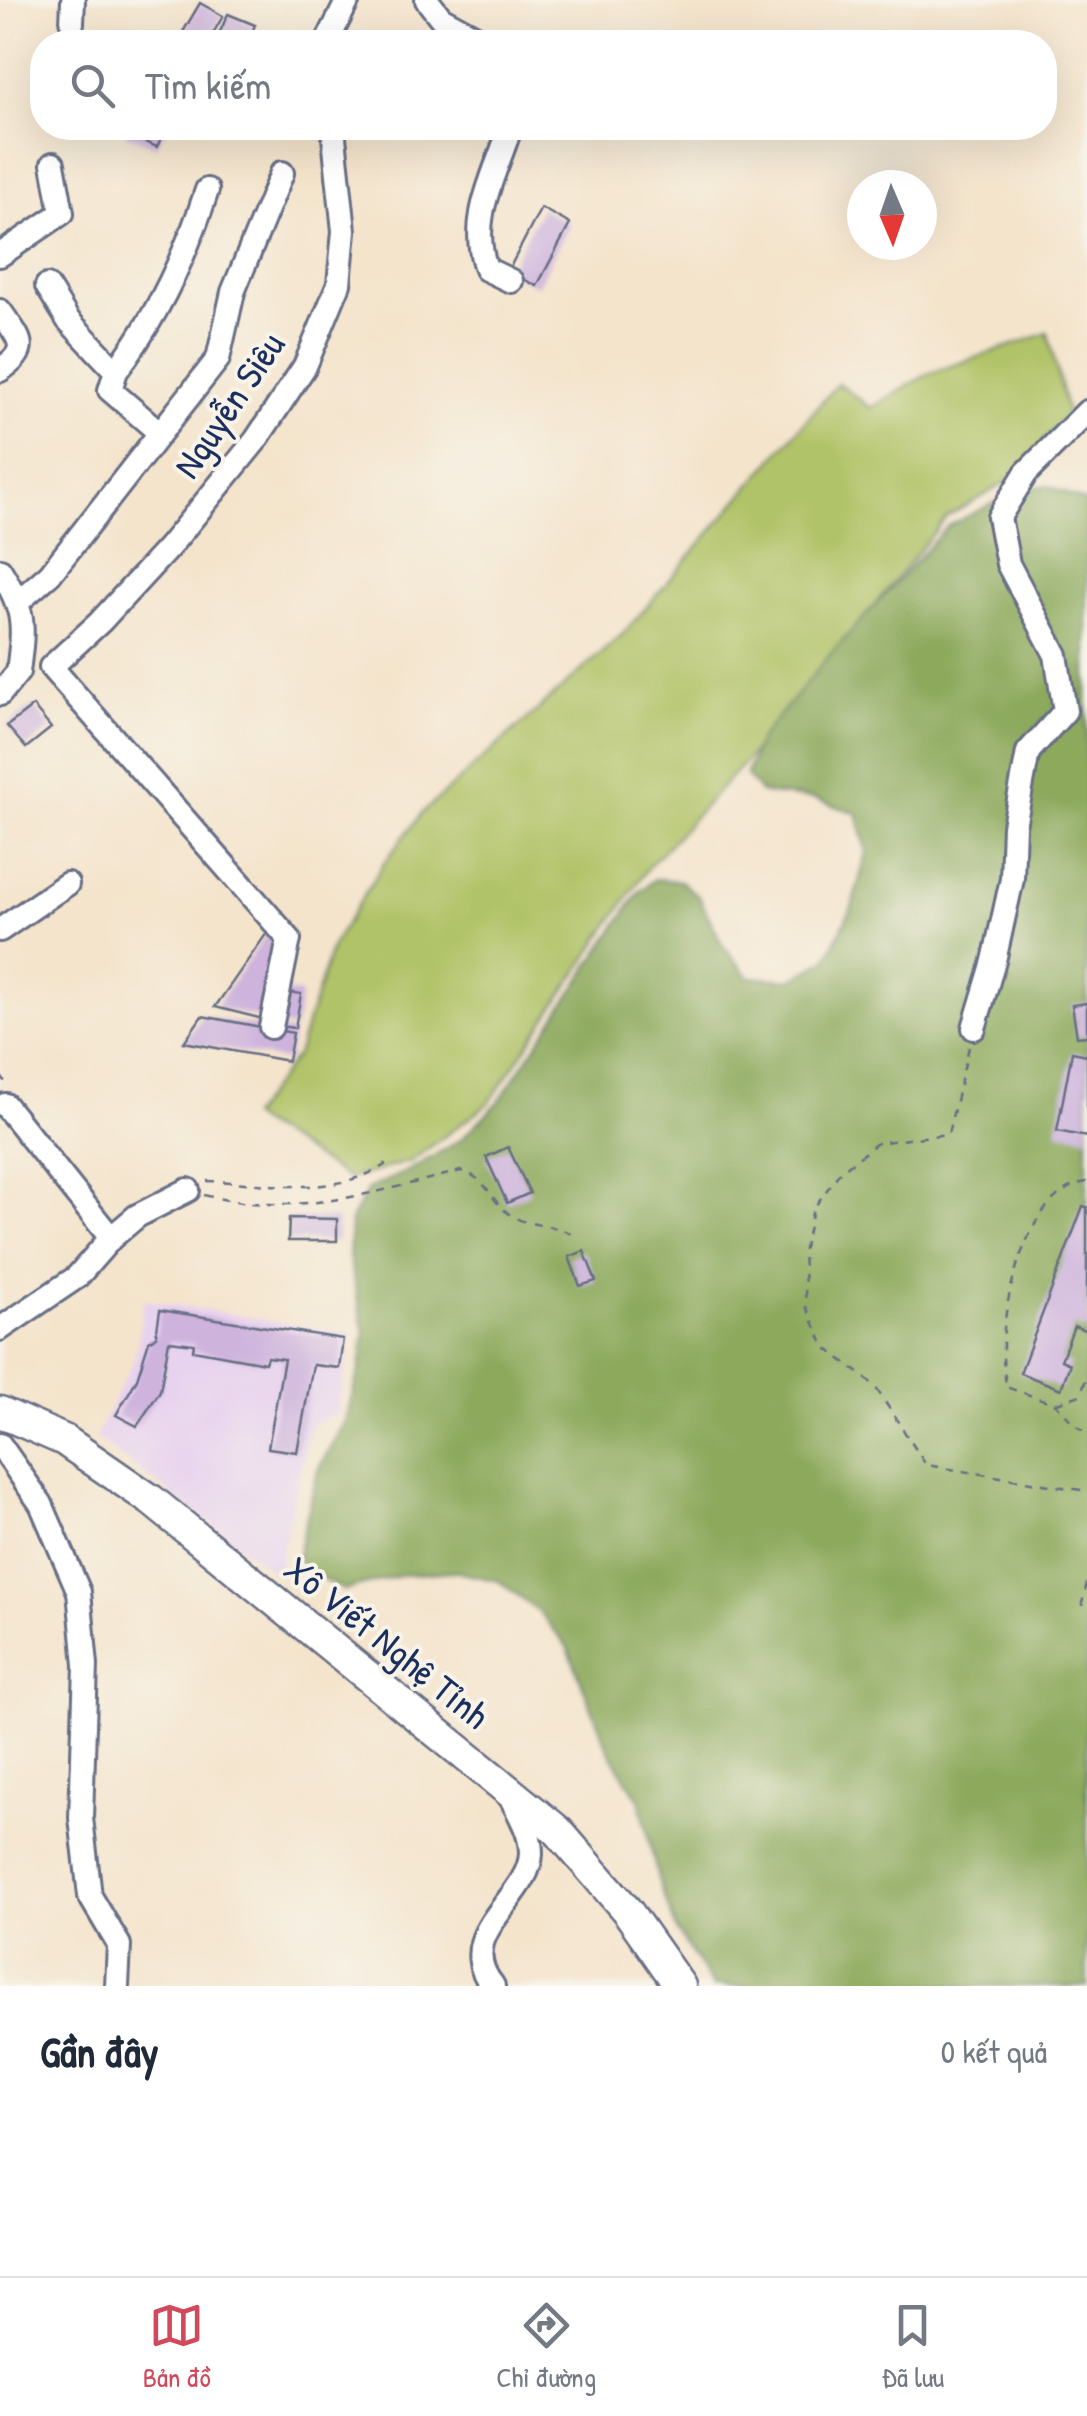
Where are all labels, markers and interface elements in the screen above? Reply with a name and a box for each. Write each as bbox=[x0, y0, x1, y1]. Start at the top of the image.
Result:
search box bbox=[30, 30, 1057, 140]
icon: search bbox=[65, 58, 120, 113]
text: Tìm kiếm bbox=[145, 59, 271, 111]
north arrow bbox=[847, 170, 937, 260]
street label: Nguyễn Siêu bbox=[160, 321, 296, 488]
street label: Xô Viết Nghệ Tỉnh bbox=[274, 1542, 501, 1740]
text: Gần đây bbox=[40, 2023, 158, 2080]
text: 0 kết quả bbox=[941, 2030, 1047, 2073]
tab: Bản đồ bbox=[143, 2298, 211, 2396]
tab: Chỉ đường bbox=[496, 2298, 596, 2396]
tab: Đã lưu bbox=[882, 2298, 944, 2396]

